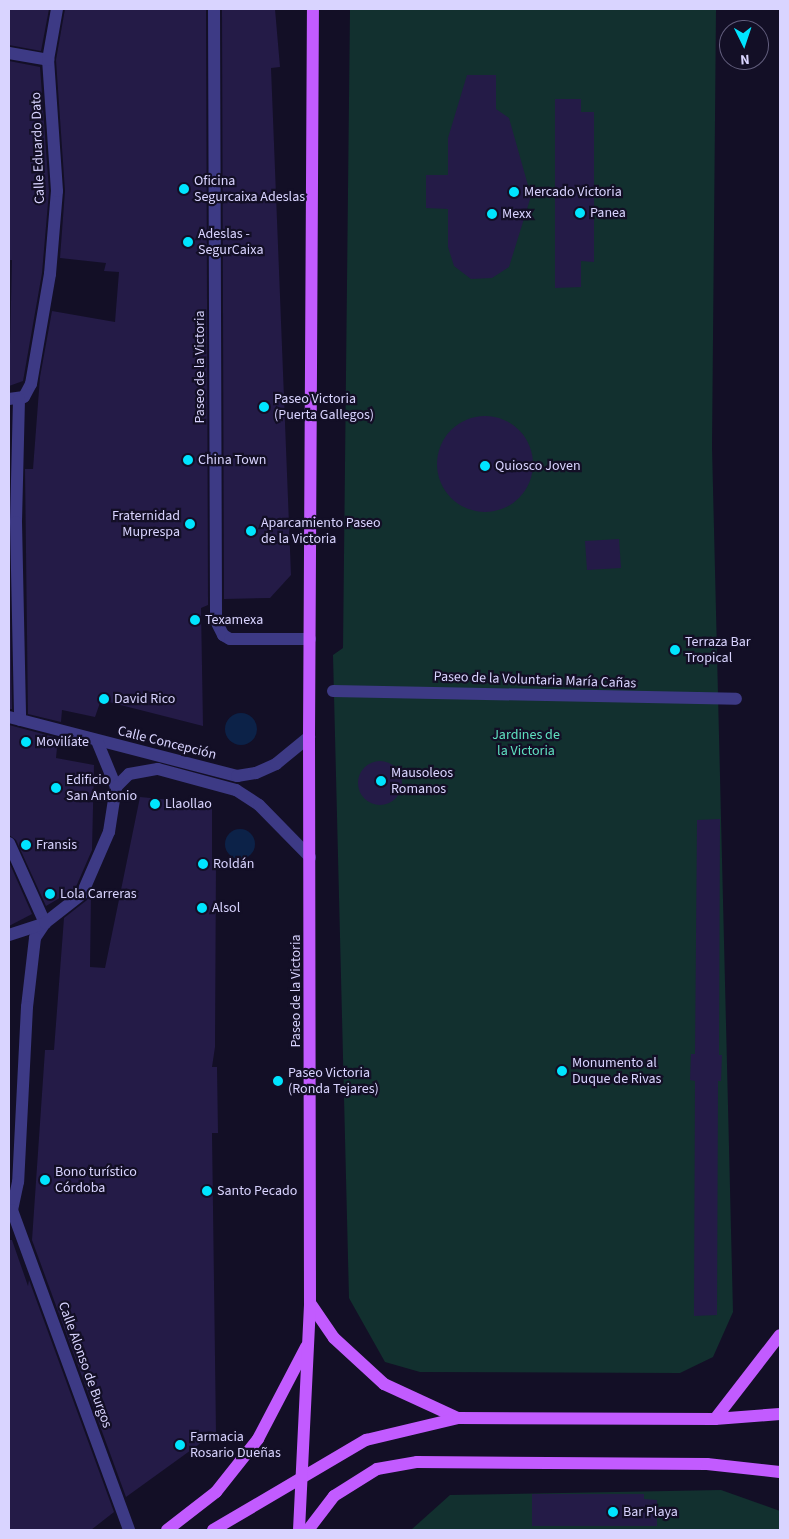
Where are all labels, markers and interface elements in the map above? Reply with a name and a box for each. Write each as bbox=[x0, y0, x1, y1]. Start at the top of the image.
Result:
north arrow bbox=[719, 20, 769, 70]
text: N bbox=[740, 49, 750, 69]
street label: Calle Eduardo Dato bbox=[28, 92, 48, 204]
place label: Oficina Segurcaixa Adeslas bbox=[194, 173, 305, 206]
marker: Oficina Segurcaixa Adeslas bbox=[178, 183, 190, 195]
place label: Mercado Victoria bbox=[524, 184, 622, 200]
marker: Mercado Victoria bbox=[508, 186, 520, 198]
place label: Panea bbox=[590, 205, 626, 221]
place label: Mexx bbox=[502, 206, 532, 222]
marker: Panea bbox=[574, 207, 586, 219]
marker: Mexx bbox=[486, 208, 498, 220]
place label: Adeslas - SegurCaixa bbox=[198, 226, 263, 258]
marker: Adeslas - SegurCaixa bbox=[182, 236, 194, 248]
street label: Paseo de la Victoria bbox=[192, 311, 208, 423]
place label: Paseo Victoria (Puerta Gallegos) bbox=[274, 391, 374, 424]
marker: Paseo Victoria (Puerta Gallegos) bbox=[258, 401, 270, 413]
place label: China Town bbox=[198, 452, 266, 468]
marker: China Town bbox=[182, 454, 194, 466]
place label: Quiosco Joven bbox=[495, 458, 581, 474]
marker: Quiosco Joven bbox=[479, 460, 491, 472]
place label: Fraternidad Muprespa bbox=[112, 508, 180, 540]
place label: Aparcamiento Paseo de la Victoria bbox=[261, 515, 381, 548]
marker: Fraternidad Muprespa bbox=[184, 518, 196, 530]
marker: Aparcamiento Paseo de la Victoria bbox=[245, 525, 257, 537]
place label: Texamexa bbox=[205, 612, 263, 628]
marker: Texamexa bbox=[189, 614, 201, 626]
place label: Terraza Bar Tropical bbox=[685, 634, 751, 666]
marker: Terraza Bar Tropical bbox=[669, 644, 681, 656]
street label: Paseo de la Voluntaria María Cañas bbox=[433, 668, 637, 692]
place label: David Rico bbox=[114, 691, 175, 707]
marker: David Rico bbox=[98, 693, 110, 705]
street label: Calle Concepción bbox=[116, 723, 218, 763]
park label: Jardines de la Victoria bbox=[492, 727, 560, 760]
place label: Movilíate bbox=[36, 734, 89, 750]
marker: Movilíate bbox=[20, 736, 32, 748]
place label: Mausoleos Romanos bbox=[391, 765, 453, 798]
place label: Edificio San Antonio bbox=[66, 772, 137, 804]
marker: Mausoleos Romanos bbox=[375, 775, 387, 787]
marker: Edificio San Antonio bbox=[50, 782, 62, 794]
place label: Llaollao bbox=[165, 796, 212, 812]
marker: Llaollao bbox=[149, 798, 161, 810]
place label: Fransis bbox=[36, 837, 77, 853]
marker: Fransis bbox=[20, 839, 32, 851]
place label: Roldán bbox=[213, 856, 254, 872]
marker: Roldán bbox=[197, 858, 209, 870]
place label: Lola Carreras bbox=[60, 886, 137, 902]
marker: Lola Carreras bbox=[44, 888, 56, 900]
place label: Alsol bbox=[212, 900, 240, 916]
marker: Alsol bbox=[196, 902, 208, 914]
street label: Paseo de la Victoria bbox=[288, 935, 304, 1047]
place label: Monumento al Duque de Rivas bbox=[572, 1055, 661, 1088]
place label: Paseo Victoria (Ronda Tejares) bbox=[288, 1065, 379, 1098]
marker: Monumento al Duque de Rivas bbox=[556, 1065, 568, 1077]
marker: Paseo Victoria (Ronda Tejares) bbox=[272, 1075, 284, 1087]
place label: Bono turístico Córdoba bbox=[55, 1164, 137, 1196]
marker: Bono turístico Córdoba bbox=[39, 1174, 51, 1186]
place label: Santo Pecado bbox=[217, 1183, 297, 1199]
marker: Santo Pecado bbox=[201, 1185, 213, 1197]
street label: Calle Alonso de Burgos bbox=[54, 1300, 116, 1430]
place label: Farmacia Rosario Dueñas bbox=[190, 1429, 281, 1461]
marker: Farmacia Rosario Dueñas bbox=[174, 1439, 186, 1451]
place label: Bar Playa bbox=[623, 1504, 678, 1520]
marker: Bar Playa bbox=[607, 1506, 619, 1518]

